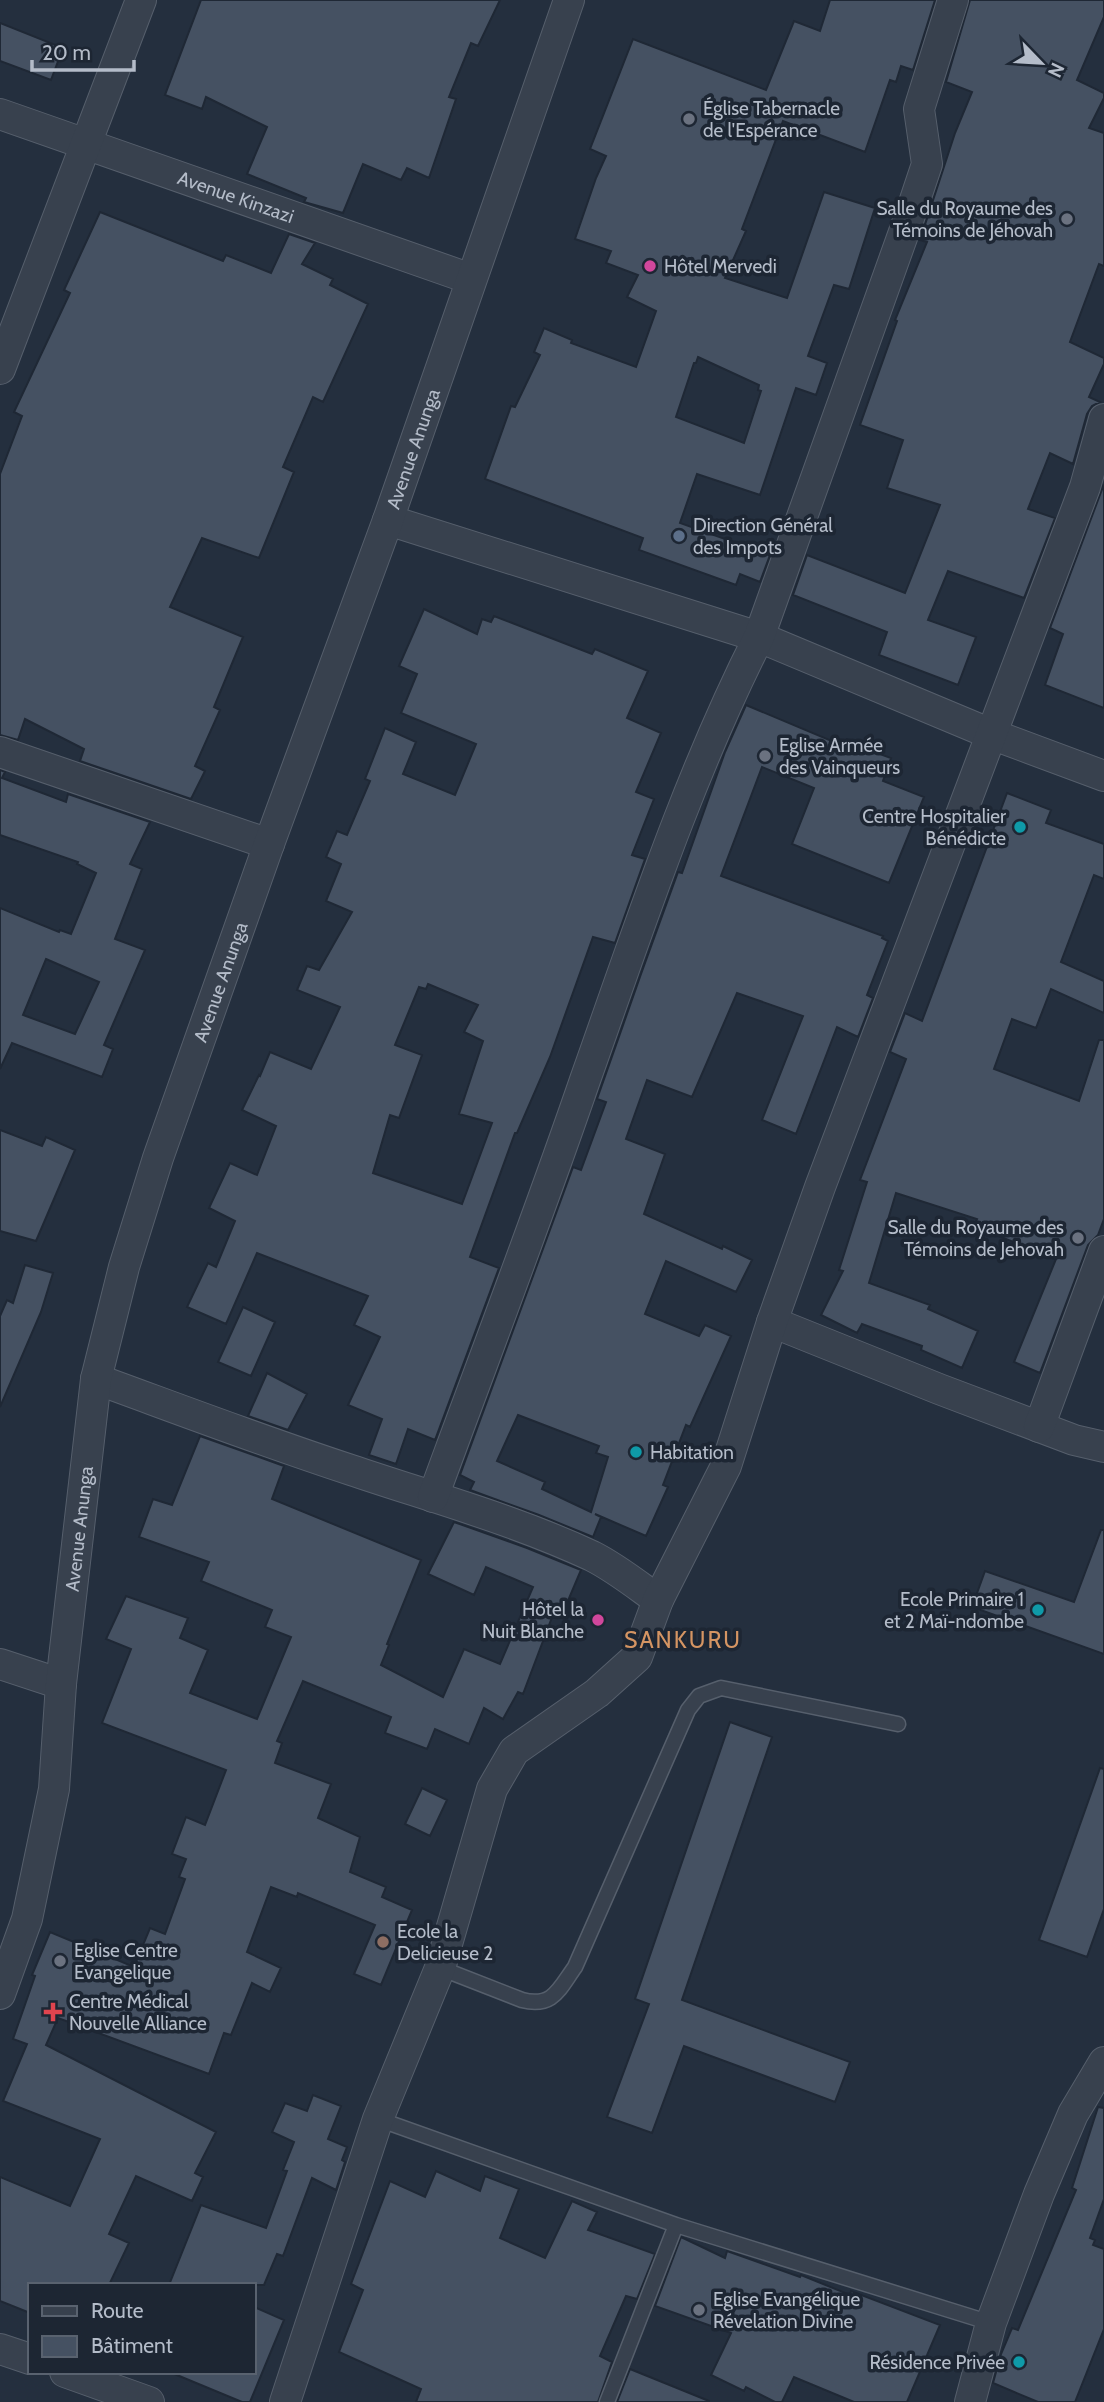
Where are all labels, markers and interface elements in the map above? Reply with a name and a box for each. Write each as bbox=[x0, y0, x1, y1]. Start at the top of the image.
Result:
scale bar bbox=[32, 28, 133, 72]
north arrow bbox=[1006, 28, 1076, 98]
text: 20 m bbox=[42, 40, 91, 65]
text: N bbox=[1043, 59, 1069, 81]
place label: Église Tabernacle de l'Espérance bbox=[703, 96, 840, 142]
marker: Église Tabernacle de l'Espérance bbox=[681, 111, 697, 127]
street label: Avenue Kinzazi bbox=[175, 166, 297, 228]
place label: Salle du Royaume des Témoins de Jéhovah bbox=[876, 197, 1053, 242]
marker: Salle du Royaume des Témoins de Jéhovah bbox=[1059, 211, 1075, 227]
place label: Hôtel Mervedi bbox=[664, 255, 777, 278]
marker: Hôtel Mervedi bbox=[642, 258, 658, 274]
street label: Avenue Anunga bbox=[381, 385, 444, 512]
place label: Direction Général des Impots bbox=[693, 514, 833, 559]
marker: Direction Général des Impots bbox=[671, 528, 687, 544]
place label: Eglise Armée des Vainqueurs bbox=[779, 734, 900, 779]
marker: Eglise Armée des Vainqueurs bbox=[757, 748, 773, 764]
place label: Centre Hospitalier Bénédicte bbox=[862, 805, 1006, 850]
marker: Centre Hospitalier Bénédicte bbox=[1012, 819, 1028, 835]
street label: Avenue Anunga bbox=[188, 919, 252, 1045]
place label: Salle du Royaume des Témoins de Jehovah bbox=[887, 1216, 1064, 1261]
marker: Salle du Royaume des Témoins de Jehovah bbox=[1070, 1230, 1086, 1246]
place label: Habitation bbox=[650, 1441, 734, 1464]
marker: Habitation bbox=[628, 1444, 644, 1460]
street label: Avenue Anunga bbox=[60, 1465, 97, 1593]
place label: Ecole Primaire 1 et 2 Maï-ndombe bbox=[884, 1588, 1024, 1633]
place label: Hôtel la Nuit Blanche bbox=[482, 1598, 584, 1643]
marker: Ecole Primaire 1 et 2 Maï-ndombe bbox=[1030, 1602, 1046, 1618]
marker: Hôtel la Nuit Blanche bbox=[590, 1612, 606, 1628]
district label: SANKURU bbox=[624, 1626, 742, 1654]
place label: Ecole la Delicieuse 2 bbox=[397, 1920, 493, 1965]
marker: Ecole la Delicieuse 2 bbox=[375, 1934, 391, 1950]
place label: Eglise Centre Evangelique bbox=[74, 1939, 178, 1984]
marker: Eglise Centre Evangelique bbox=[52, 1953, 68, 1969]
place label: Centre Médical Nouvelle Alliance bbox=[69, 1990, 207, 2035]
marker: Centre Médical Nouvelle Alliance bbox=[43, 2002, 63, 2022]
legend bbox=[28, 2283, 256, 2374]
place label: Eglise Evangélique Révelation Divine bbox=[713, 2288, 861, 2333]
text: Route bbox=[91, 2298, 144, 2323]
marker: Eglise Evangélique Révelation Divine bbox=[691, 2302, 707, 2318]
text: Bâtiment bbox=[91, 2333, 173, 2358]
place label: Résidence Privée bbox=[870, 2351, 1005, 2374]
marker: Résidence Privée bbox=[1011, 2354, 1027, 2370]

